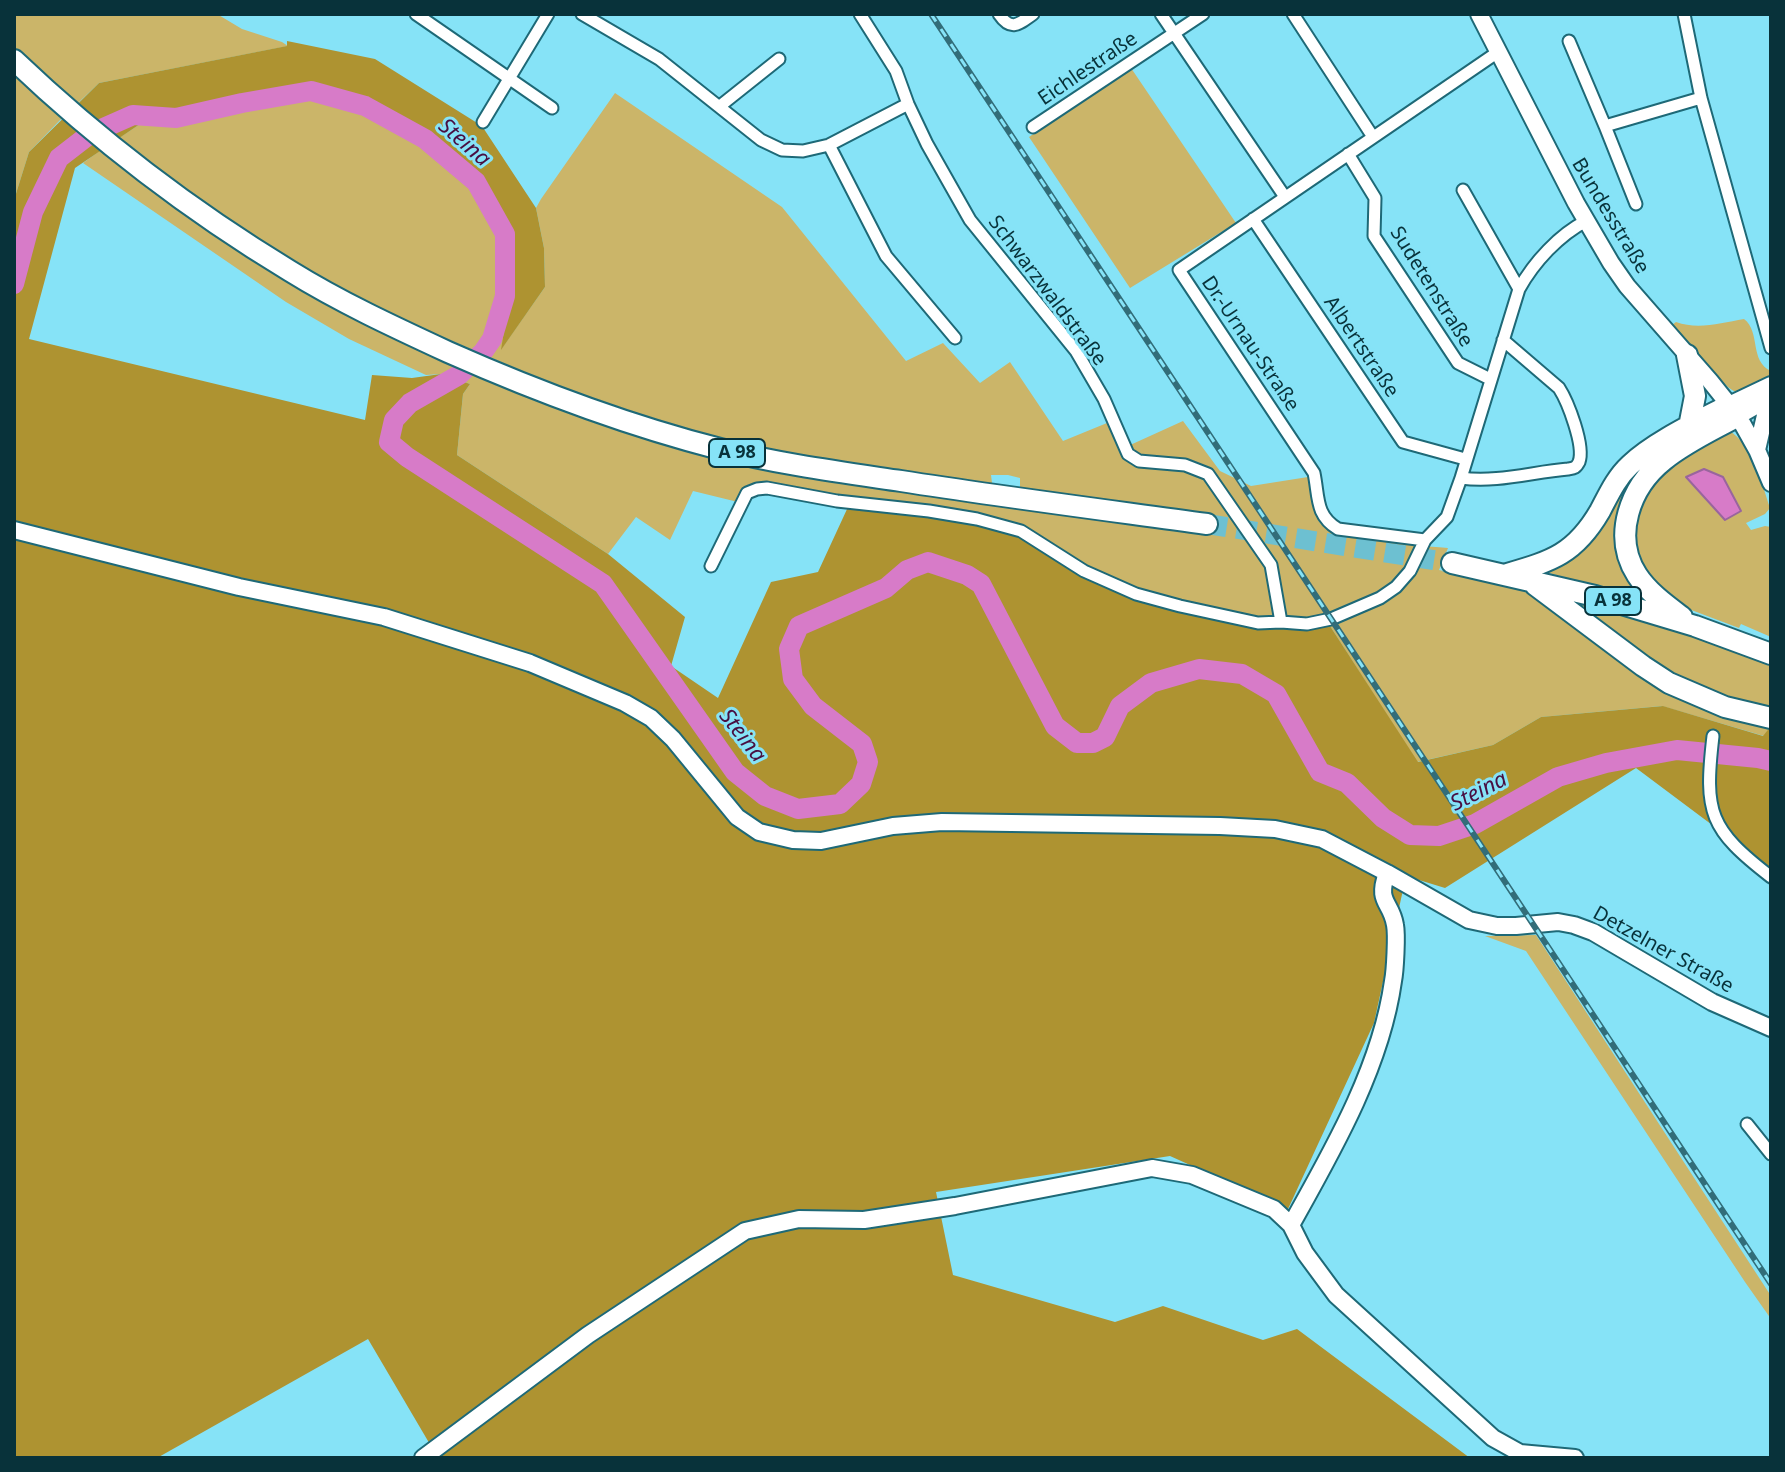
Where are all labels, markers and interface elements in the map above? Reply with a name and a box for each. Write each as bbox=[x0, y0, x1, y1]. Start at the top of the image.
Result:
street label: Eichlestraße bbox=[1034, 27, 1142, 111]
water label: Steina bbox=[433, 113, 495, 173]
street label: Bundesstraße bbox=[1566, 154, 1654, 278]
street label: Schwarzwaldstraße bbox=[983, 211, 1111, 371]
street label: Sudetenstraße bbox=[1384, 222, 1478, 352]
street label: Dr.-Urnau-Straße bbox=[1196, 272, 1304, 416]
street label: Albertstraße bbox=[1318, 292, 1404, 402]
road number: A 98 bbox=[709, 439, 765, 467]
road number: A 98 bbox=[1585, 587, 1641, 615]
water label: Steina bbox=[713, 704, 771, 768]
water label: Steina bbox=[1446, 767, 1512, 817]
street label: Detzelner Straße bbox=[1588, 901, 1738, 999]

